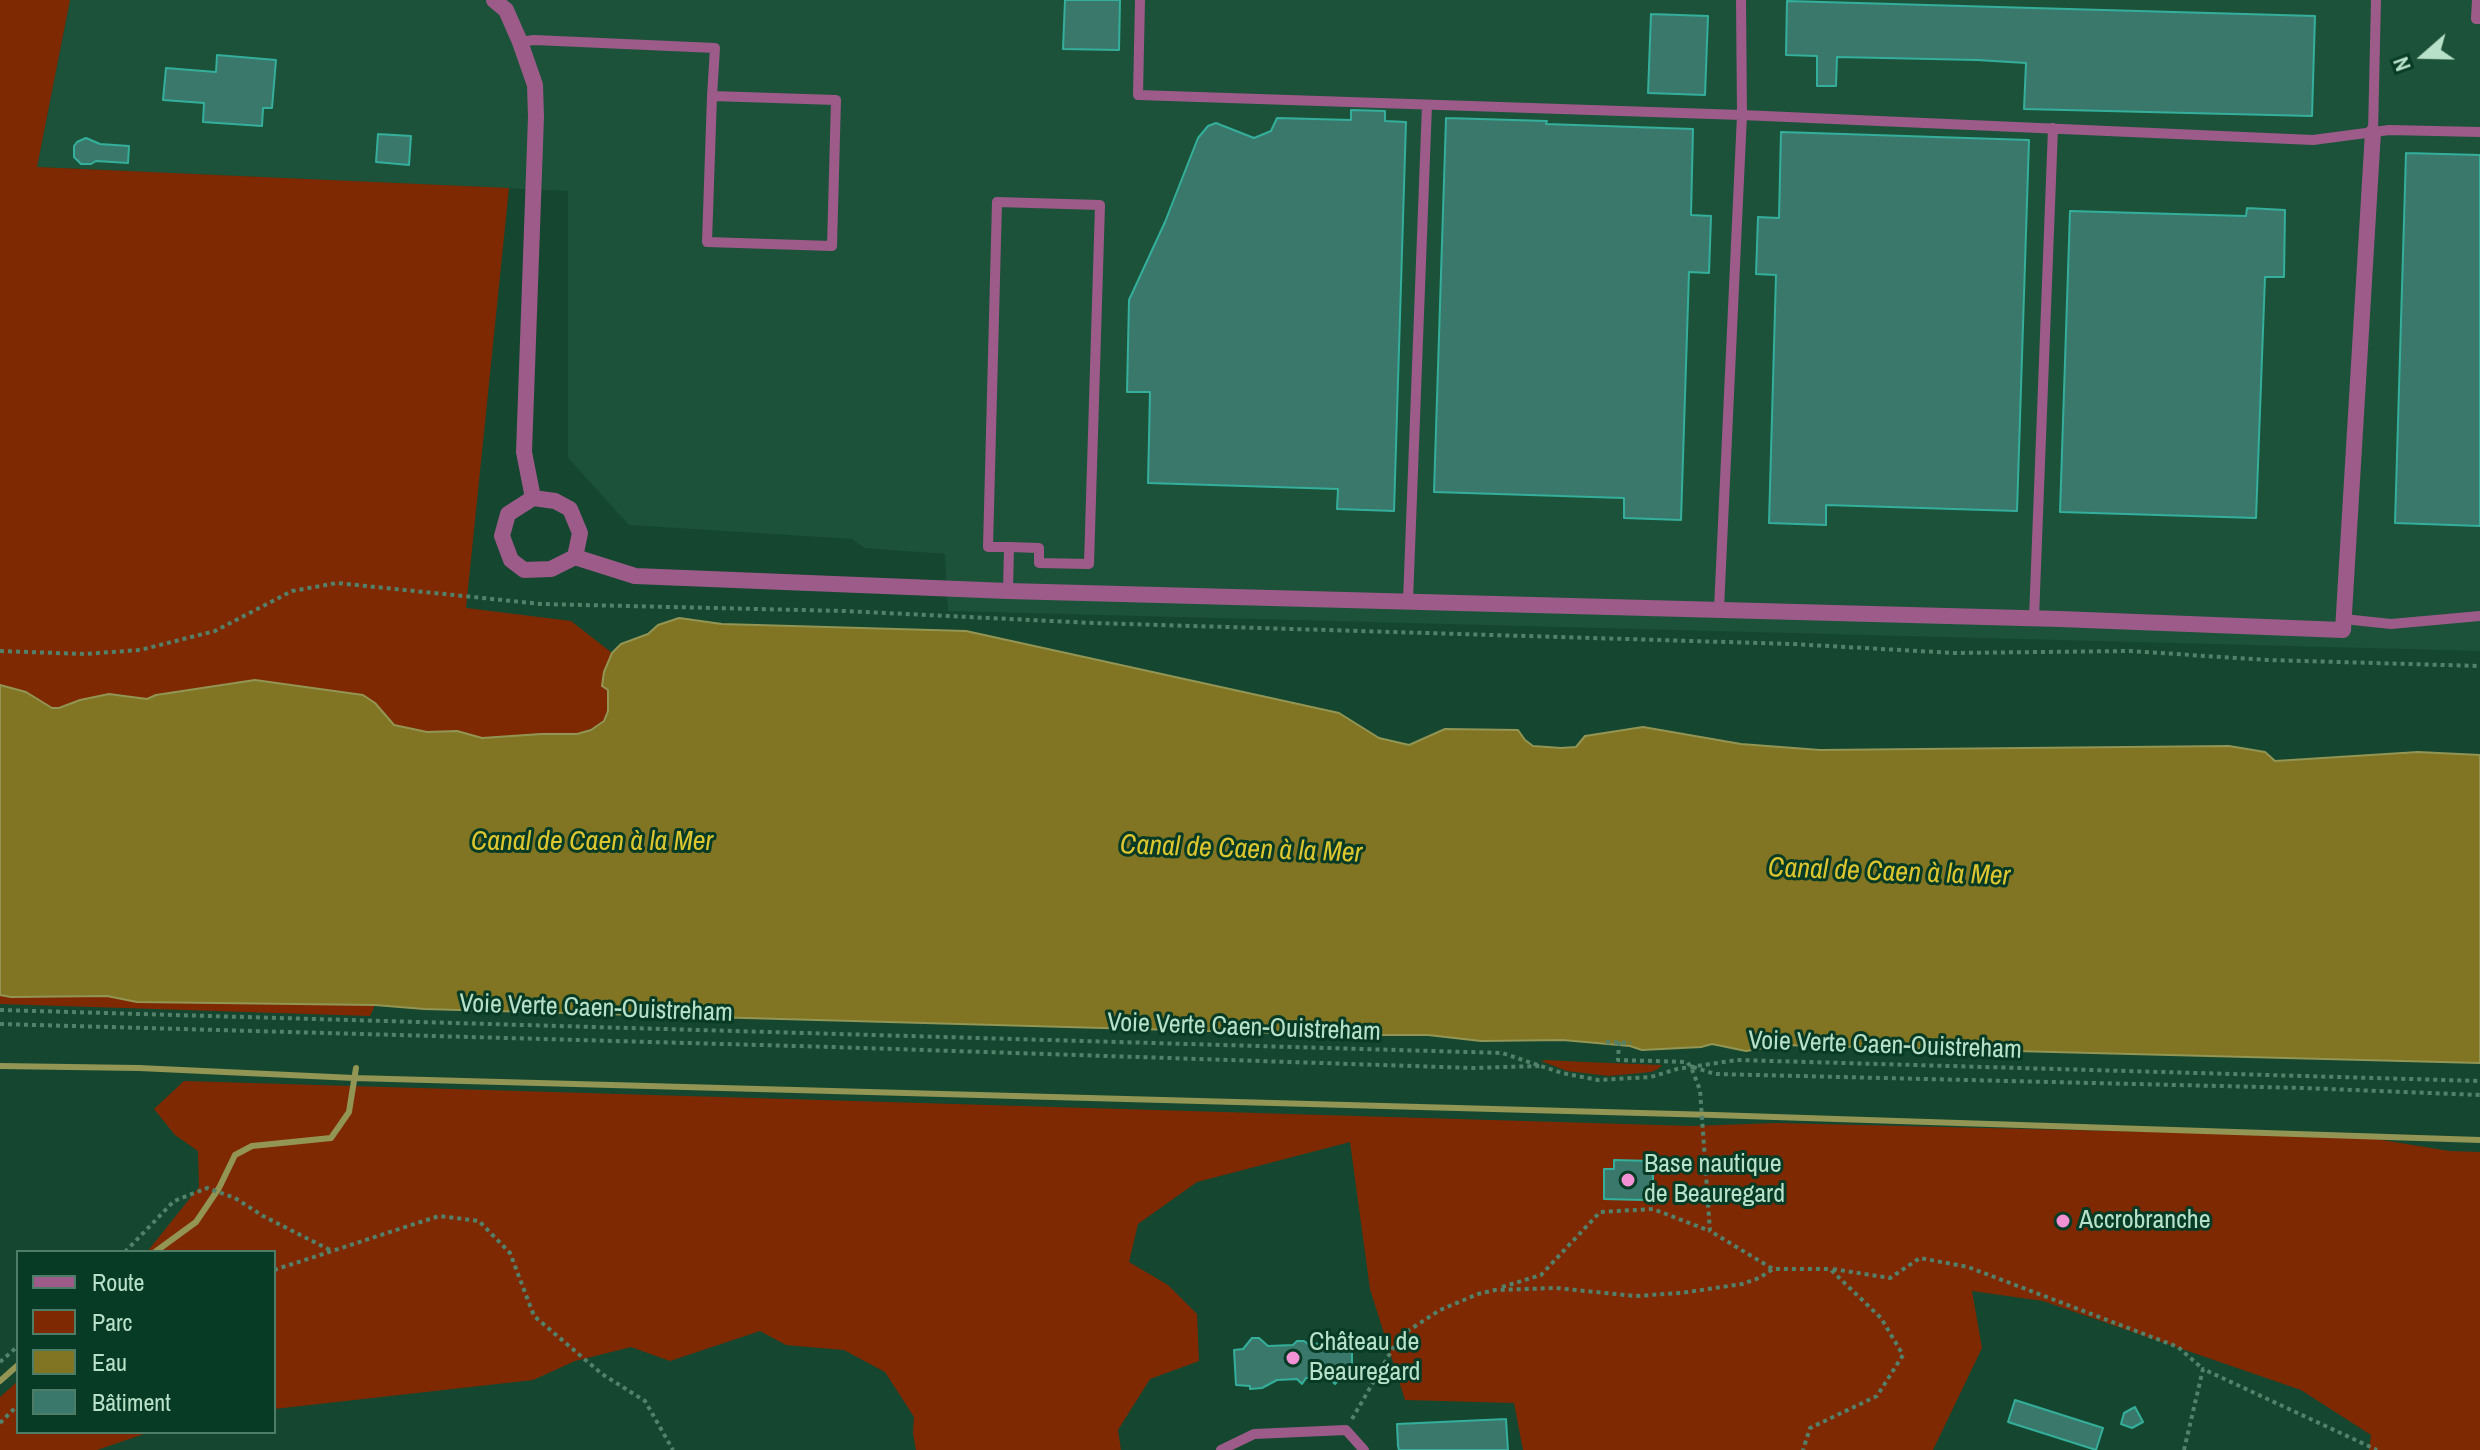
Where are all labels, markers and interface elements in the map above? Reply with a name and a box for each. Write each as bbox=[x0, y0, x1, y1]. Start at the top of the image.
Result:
north arrow bbox=[2384, 16, 2464, 96]
text: N bbox=[2385, 53, 2418, 75]
water label: Canal de Caen à la Mer bbox=[471, 825, 713, 859]
water label: Canal de Caen à la Mer bbox=[1119, 829, 1363, 871]
water label: Canal de Caen à la Mer bbox=[1767, 852, 2011, 894]
street label: Voie Verte Caen-Ouistreham bbox=[459, 989, 733, 1029]
street label: Voie Verte Caen-Ouistreham bbox=[1107, 1008, 1381, 1048]
street label: Voie Verte Caen-Ouistreham bbox=[1748, 1026, 2022, 1066]
place label: Base nautique de Beauregard bbox=[1644, 1149, 1785, 1210]
marker: Base nautique de Beauregard bbox=[1619, 1171, 1637, 1189]
place label: Accrobranche bbox=[2079, 1205, 2211, 1237]
marker: Accrobranche bbox=[2054, 1212, 2072, 1230]
legend bbox=[16, 1250, 276, 1434]
text: Route bbox=[92, 1266, 145, 1298]
text: Parc bbox=[92, 1306, 132, 1338]
place label: Château de Beauregard bbox=[1309, 1327, 1420, 1388]
text: Eau bbox=[92, 1346, 127, 1378]
marker: Château de Beauregard bbox=[1284, 1349, 1302, 1367]
text: Bâtiment bbox=[92, 1386, 171, 1418]

